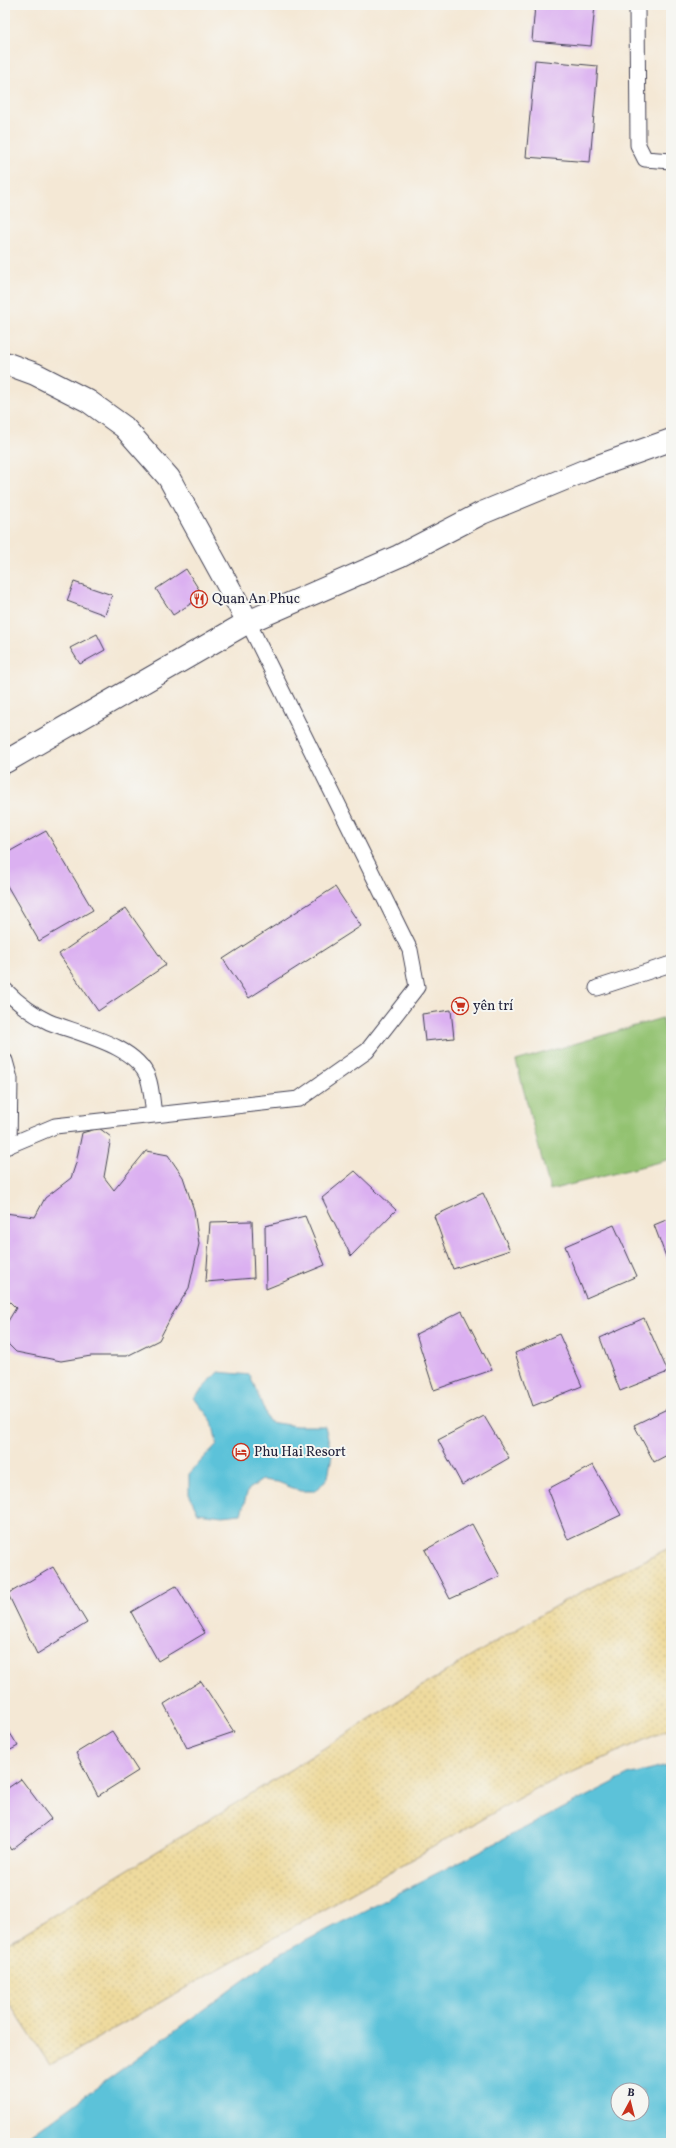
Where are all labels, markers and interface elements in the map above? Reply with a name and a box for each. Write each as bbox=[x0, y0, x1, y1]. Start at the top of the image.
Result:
restaurant icon: Quan An Phuc bbox=[189, 589, 209, 609]
place label: Quan An Phuc bbox=[212, 590, 300, 609]
supermarket icon: yên trí bbox=[450, 996, 470, 1016]
place label: yên trí bbox=[473, 997, 514, 1016]
hotel icon: Phu Hai Resort bbox=[231, 1442, 251, 1462]
place label: Phu Hai Resort bbox=[254, 1443, 346, 1462]
north arrow bbox=[610, 2082, 650, 2122]
text: B bbox=[626, 2086, 636, 2101]

